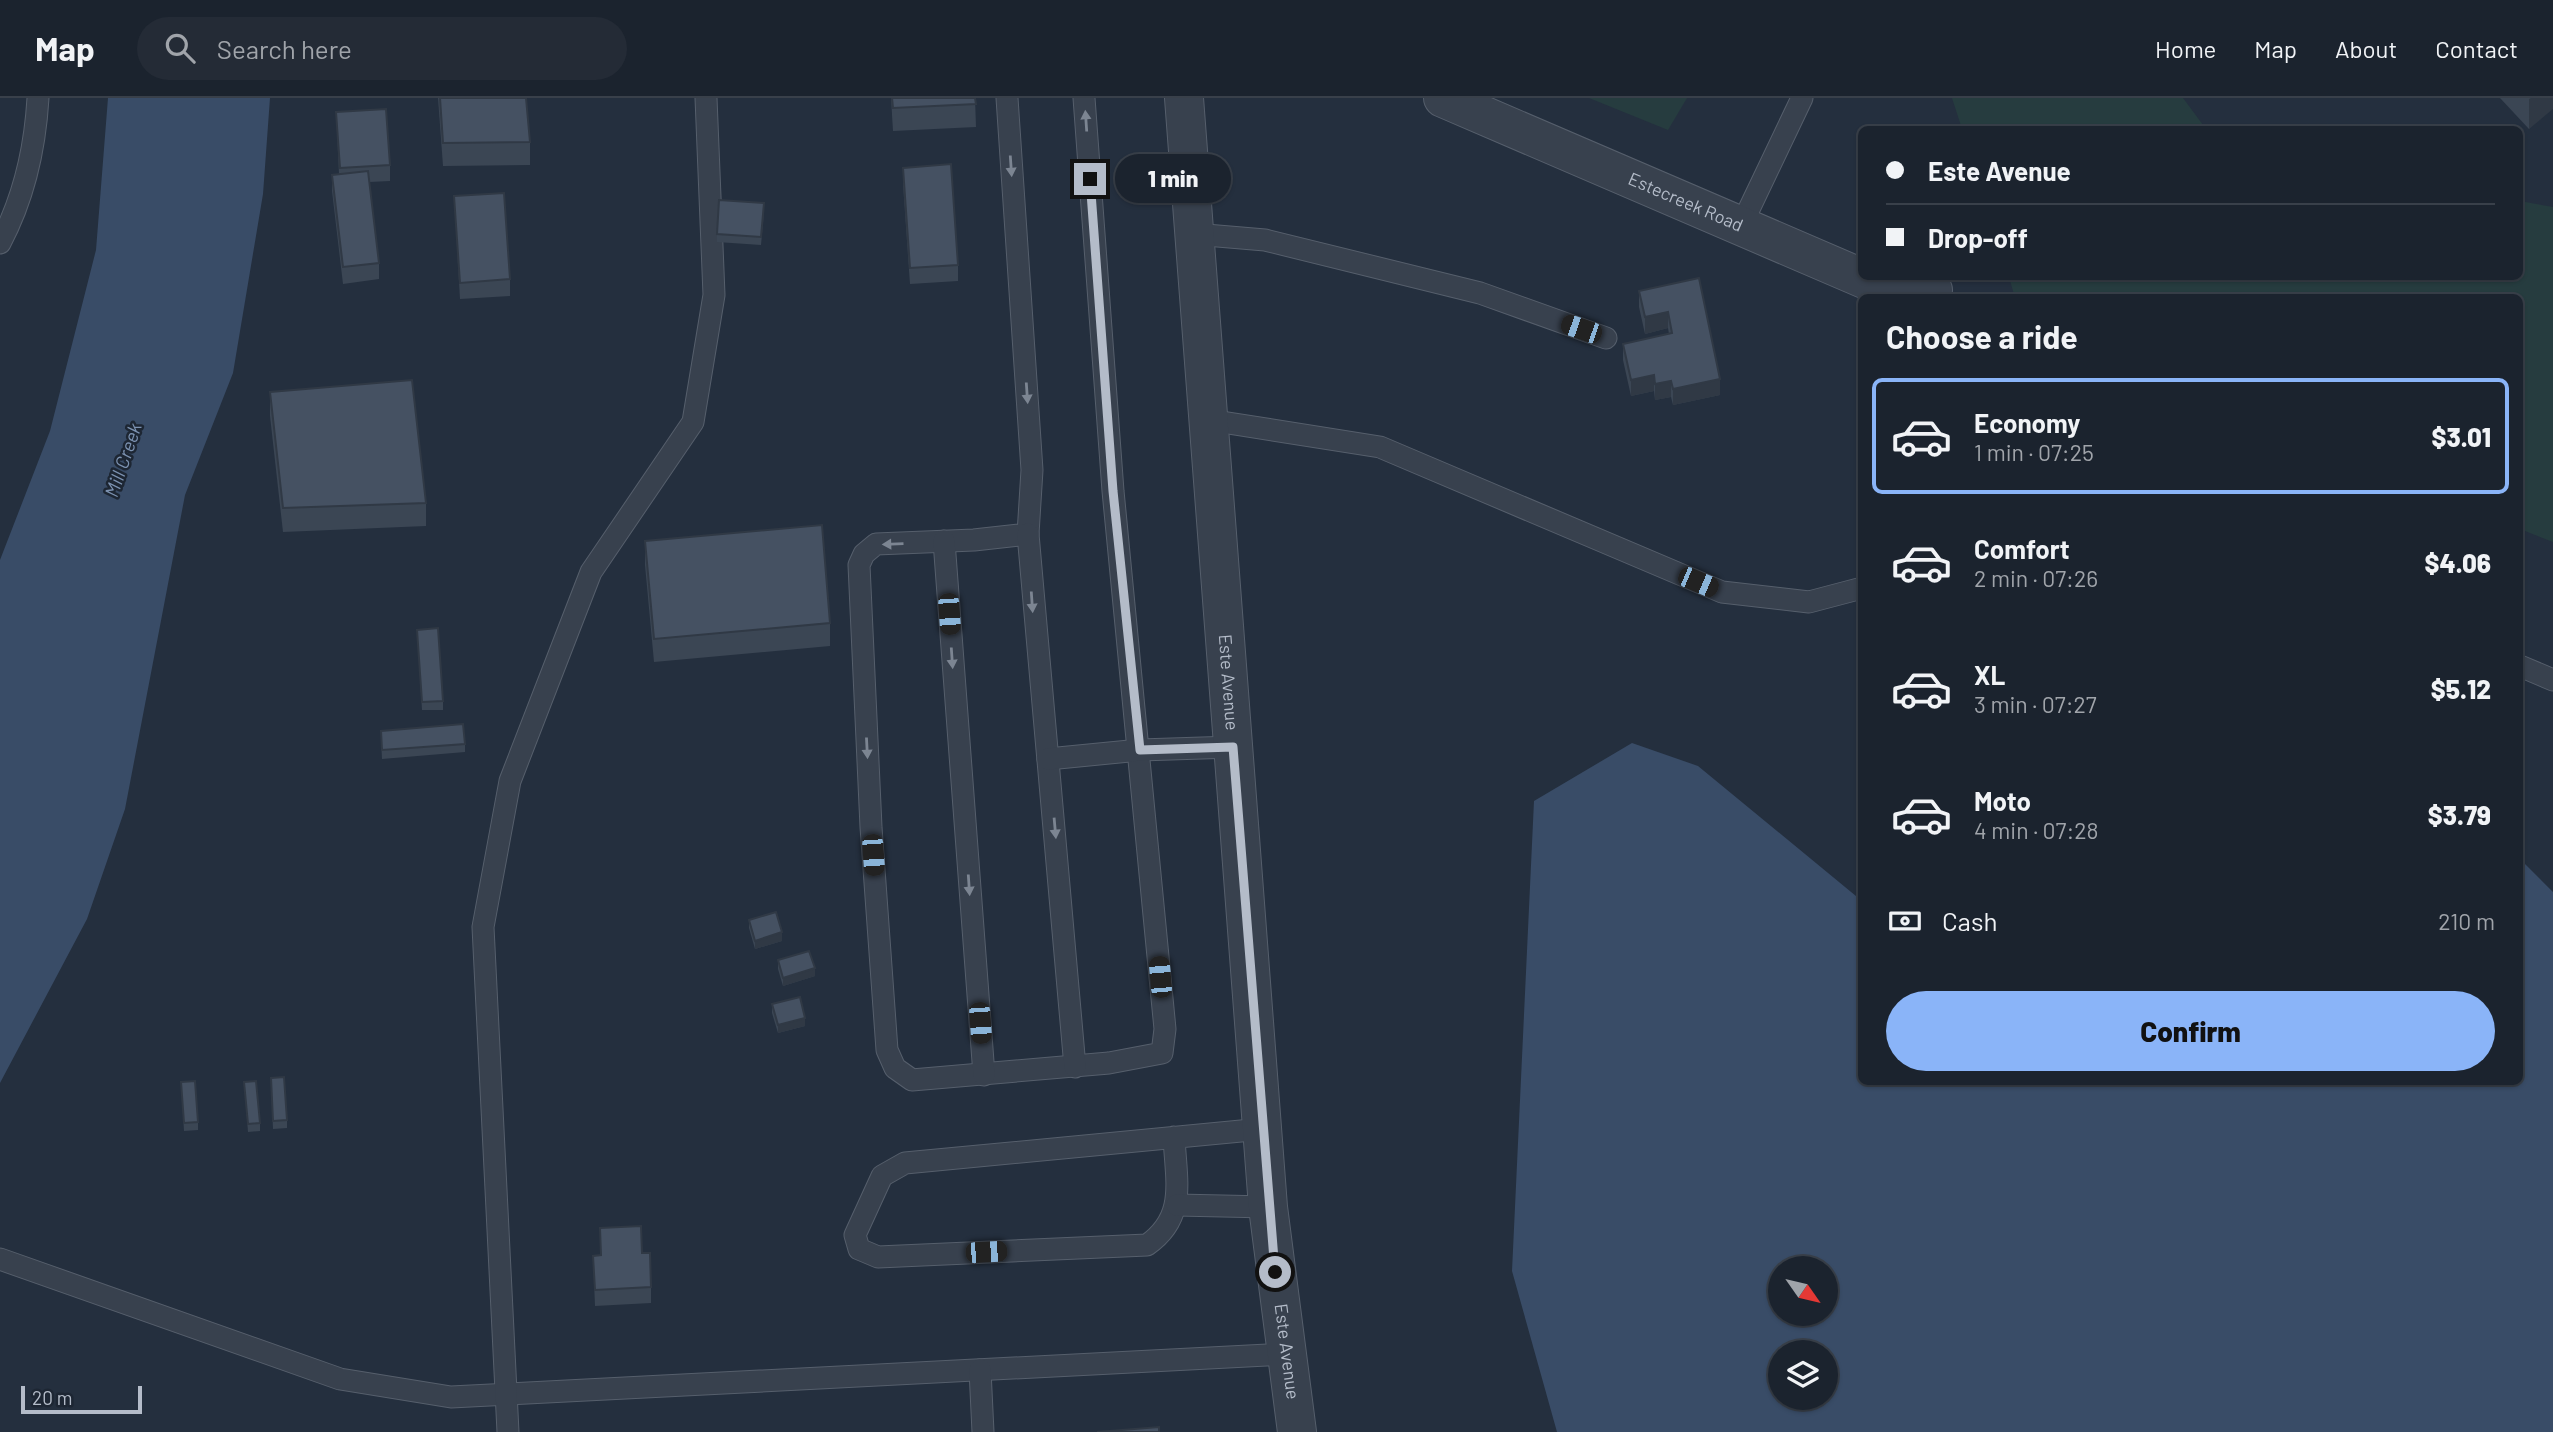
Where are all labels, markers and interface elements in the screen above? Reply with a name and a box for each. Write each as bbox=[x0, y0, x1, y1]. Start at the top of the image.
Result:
search box bbox=[137, 17, 627, 80]
text: Map bbox=[35, 28, 95, 68]
icon: search bbox=[161, 29, 199, 67]
text: Search here bbox=[217, 33, 352, 64]
text: Home bbox=[2155, 34, 2216, 63]
text: Map bbox=[2254, 34, 2297, 63]
text: About bbox=[2335, 34, 2397, 63]
text: Contact bbox=[2435, 34, 2518, 63]
one-way arrow bbox=[1080, 110, 1091, 132]
callout: 1 min bbox=[1114, 154, 1230, 204]
one-way arrow bbox=[1006, 155, 1017, 177]
text: Este Avenue bbox=[1928, 155, 2071, 186]
route end bbox=[1074, 163, 1106, 195]
text: 1 min bbox=[1148, 164, 1198, 192]
street label: Estecreek Road bbox=[1625, 167, 1747, 236]
text: Drop-off bbox=[1928, 222, 2028, 253]
car bbox=[1558, 312, 1605, 346]
text: Choose a ride bbox=[1886, 317, 2078, 355]
one-way arrow bbox=[1021, 382, 1032, 404]
icon: car bbox=[1890, 405, 1953, 468]
text: Economy bbox=[1974, 407, 2080, 438]
water label: Mill Creek bbox=[99, 419, 146, 500]
text: $3.01 bbox=[2431, 421, 2491, 452]
text: 1 min · 07:25 bbox=[1974, 438, 2094, 466]
icon: car bbox=[1890, 531, 1953, 594]
text: Comfort bbox=[1974, 533, 2070, 564]
one-way arrow bbox=[882, 538, 904, 549]
text: $4.06 bbox=[2424, 547, 2491, 578]
car bbox=[1675, 564, 1722, 600]
text: 2 min · 07:26 bbox=[1974, 564, 2098, 592]
one-way arrow bbox=[1027, 591, 1038, 613]
car bbox=[938, 592, 961, 636]
street label: Este Avenue bbox=[1215, 633, 1244, 731]
one-way arrow bbox=[947, 647, 958, 669]
icon: car bbox=[1890, 657, 1953, 720]
text: XL bbox=[1974, 659, 2005, 690]
text: $5.12 bbox=[2431, 673, 2491, 704]
text: 3 min · 07:27 bbox=[1974, 690, 2097, 718]
one-way arrow bbox=[861, 737, 872, 759]
icon: car bbox=[1890, 783, 1953, 846]
text: Moto bbox=[1974, 785, 2031, 816]
text: $3.79 bbox=[2428, 799, 2491, 830]
text: 4 min · 07:28 bbox=[1974, 816, 2099, 844]
one-way arrow bbox=[1050, 818, 1061, 840]
car bbox=[862, 833, 885, 877]
one-way arrow bbox=[964, 874, 975, 896]
icon: cash bbox=[1886, 902, 1924, 940]
text: Cash bbox=[1942, 905, 1997, 936]
text: 210 m bbox=[2438, 907, 2495, 935]
car bbox=[1148, 955, 1173, 999]
button: Confirm bbox=[1886, 991, 2495, 1071]
car bbox=[969, 1001, 992, 1045]
car bbox=[965, 1240, 1008, 1264]
route start bbox=[1259, 1256, 1291, 1288]
north arrow bbox=[1768, 1256, 1838, 1326]
map controls bbox=[1768, 1256, 1838, 1410]
street label: Este Avenue bbox=[1271, 1302, 1305, 1401]
button: layers bbox=[1768, 1340, 1838, 1410]
scale bar bbox=[21, 1383, 142, 1415]
text: 20 m bbox=[32, 1386, 72, 1409]

